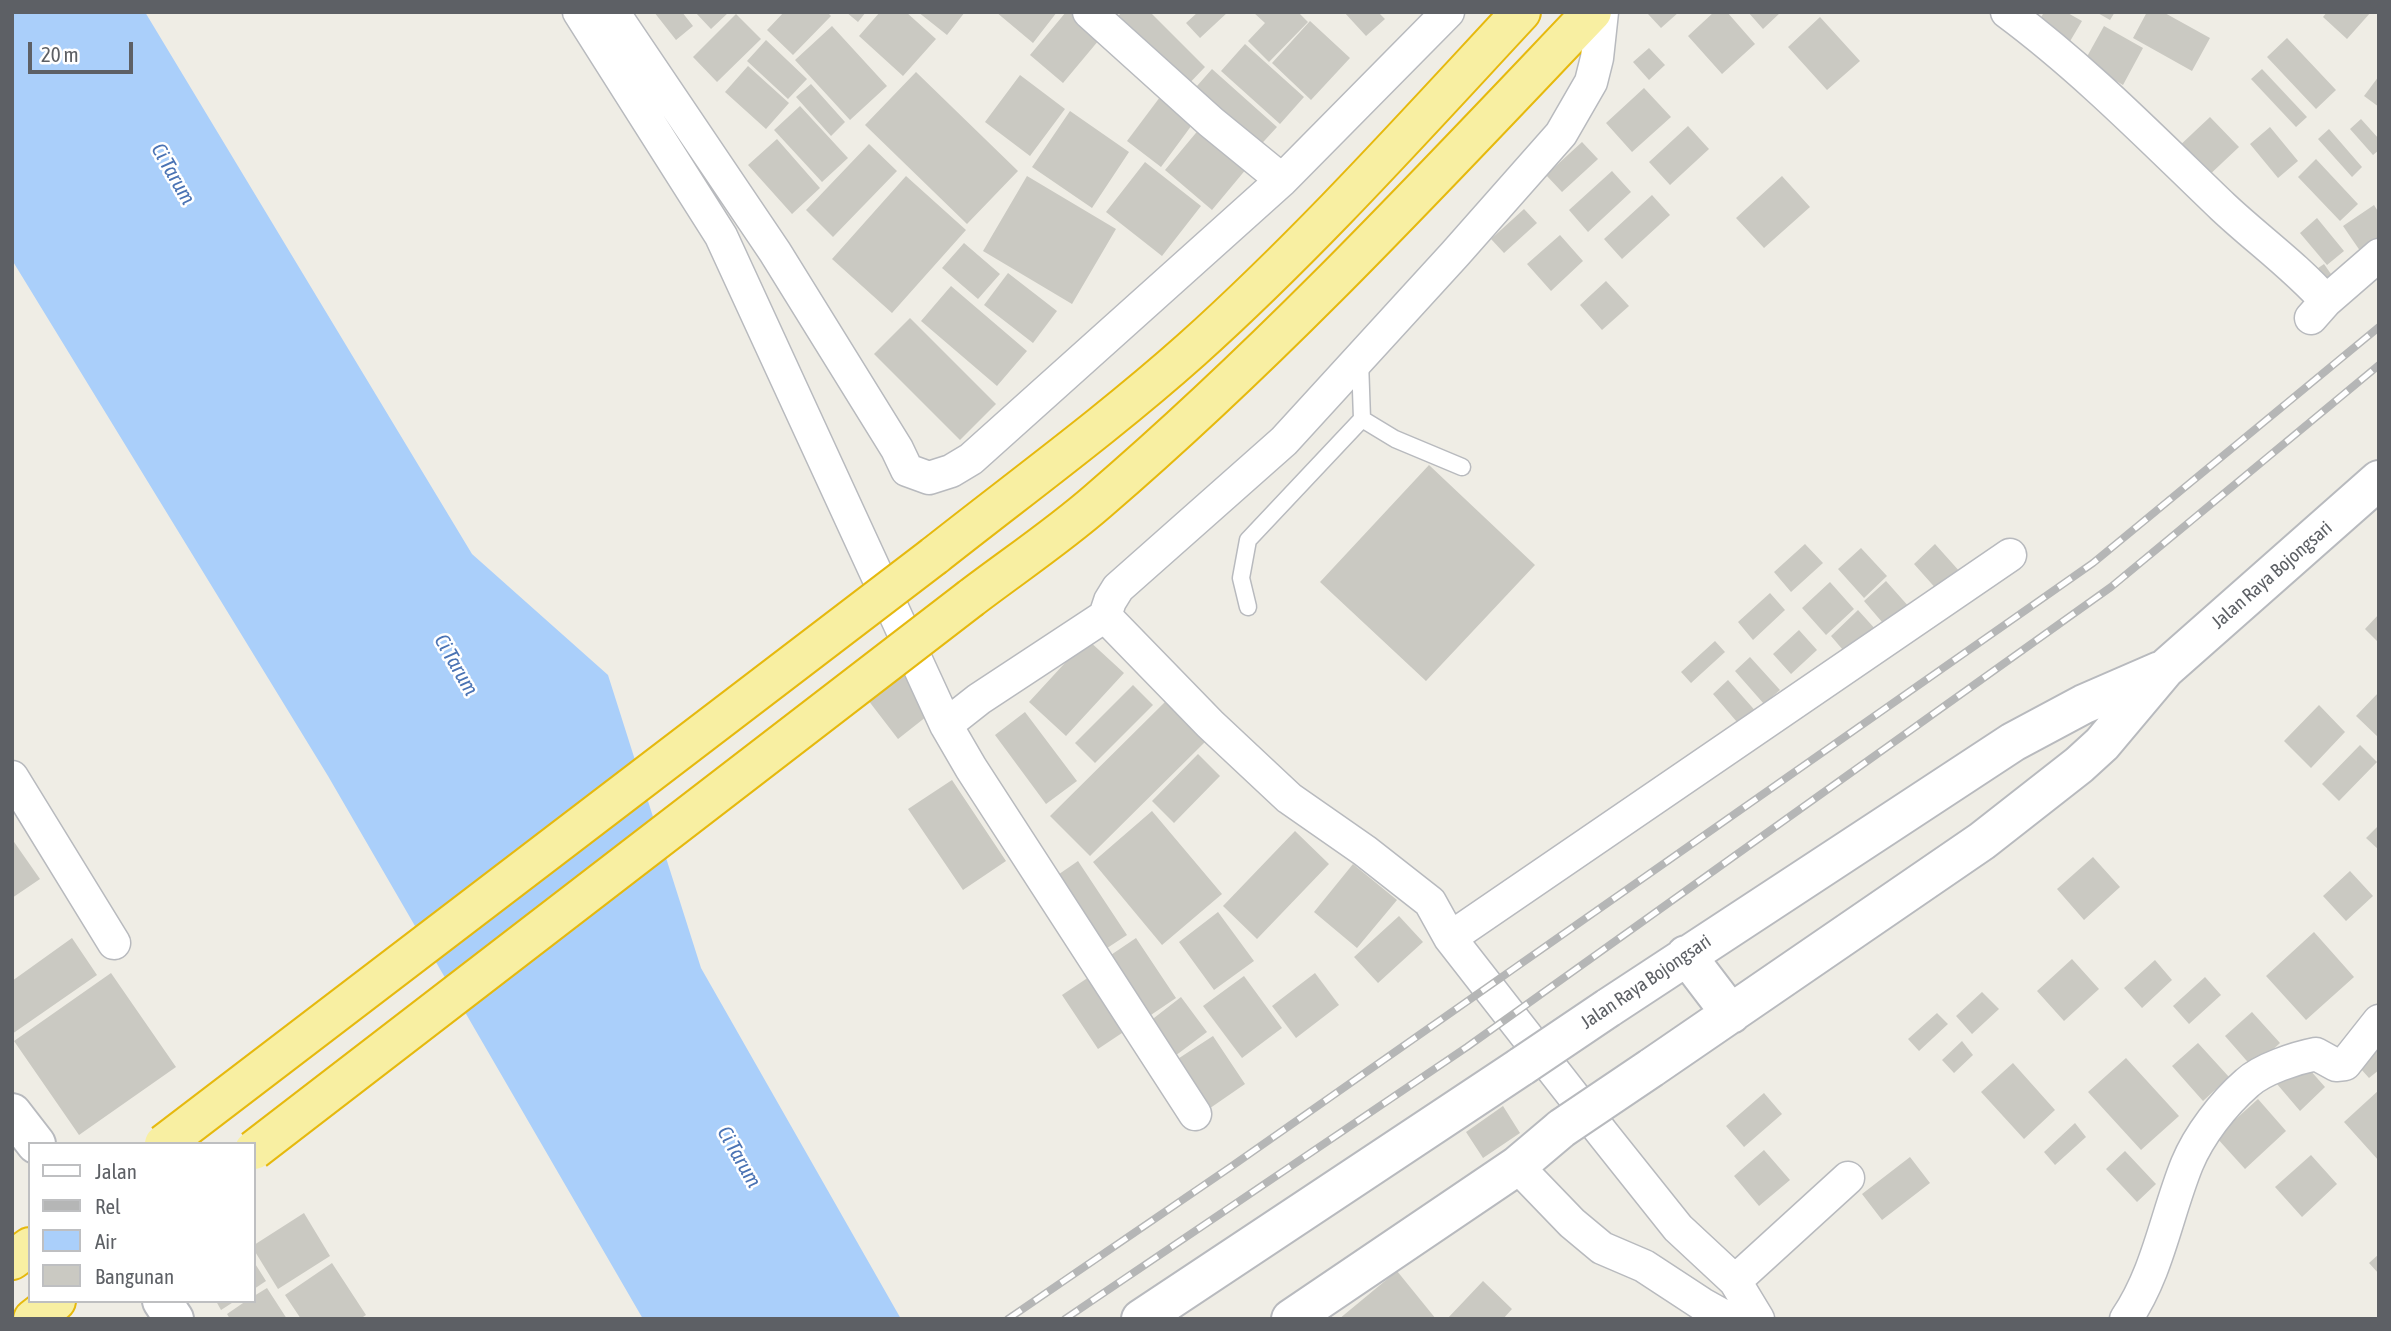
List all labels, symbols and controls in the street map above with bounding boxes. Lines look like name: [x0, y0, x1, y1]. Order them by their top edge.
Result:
scale bar: [32, 28, 136, 72]
text: 20 m: [41, 42, 79, 66]
water label: Ci Tarum: [146, 139, 200, 209]
street label: Jalan Raya Bojongsari: [2207, 516, 2337, 634]
water label: Ci Tarum: [429, 630, 483, 700]
street label: Jalan Raya Bojongsari: [1577, 930, 1715, 1034]
water label: Ci Tarum: [712, 1122, 766, 1192]
legend: [28, 1142, 256, 1303]
text: Jalan: [95, 1159, 137, 1183]
text: Rel: [95, 1194, 121, 1218]
text: Air: [95, 1229, 116, 1253]
text: Bangunan: [95, 1264, 174, 1288]

